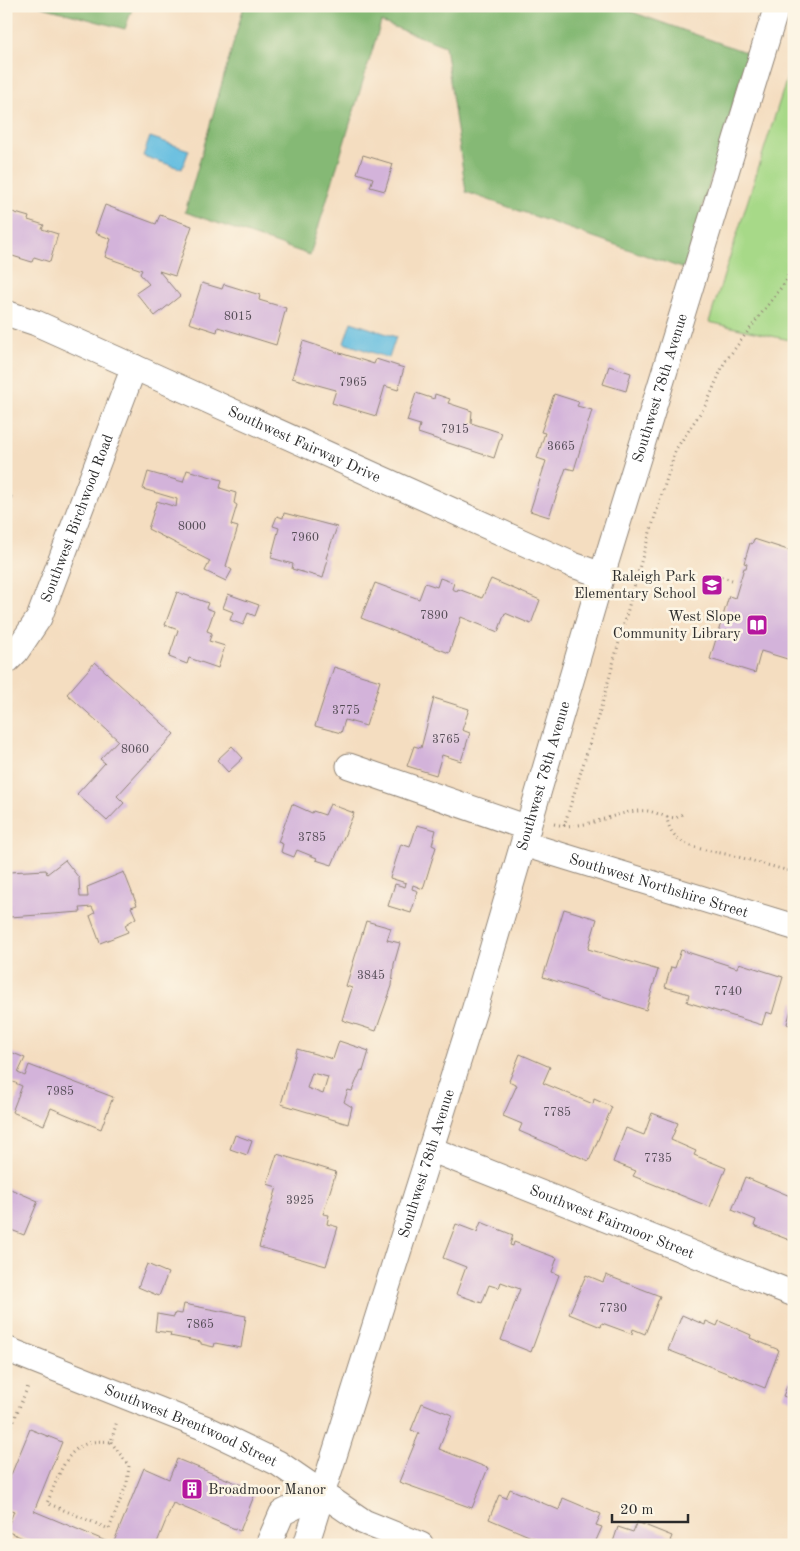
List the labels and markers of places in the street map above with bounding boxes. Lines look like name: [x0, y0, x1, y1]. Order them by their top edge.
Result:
place label: Raleigh Park Elementary School: [574, 570, 696, 602]
school or university icon: Raleigh Park Elementary School: [700, 573, 724, 597]
place label: West Slope Community Library: [613, 610, 741, 642]
library icon: West Slope Community Library: [745, 613, 769, 637]
building icon: Broadmoor Manor: [180, 1477, 204, 1501]
place label: Broadmoor Manor: [208, 1483, 326, 1498]

